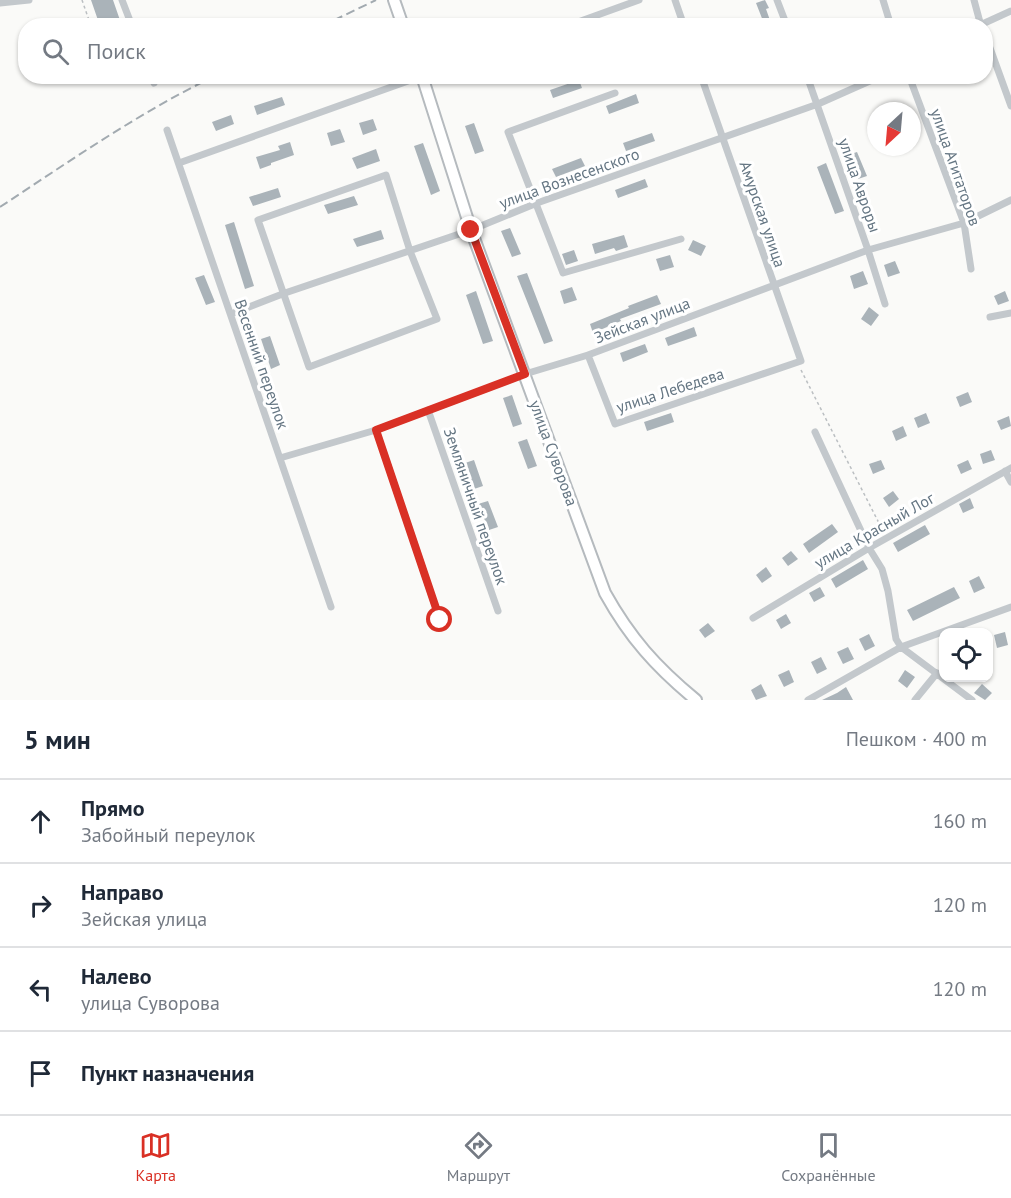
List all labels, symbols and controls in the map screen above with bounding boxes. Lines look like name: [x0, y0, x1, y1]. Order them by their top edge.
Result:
search box: [18, 18, 993, 84]
icon: search: [39, 35, 72, 68]
text: Поиск: [87, 37, 146, 65]
north arrow: [867, 102, 921, 156]
street label: улица Агитаторов: [927, 106, 985, 228]
street label: улица Авроры: [835, 135, 885, 235]
street label: улица Вознесенского: [496, 143, 642, 213]
street label: Амурская улица: [735, 158, 791, 270]
route end: [457, 216, 483, 242]
street label: Зейская улица: [591, 293, 693, 347]
street label: Весенний переулок: [230, 296, 294, 432]
street label: улица Лебедева: [614, 363, 726, 417]
street label: улица Суворова: [526, 397, 582, 509]
street label: Земляничный переулок: [440, 425, 512, 588]
street label: улица Красный Лог: [811, 488, 938, 572]
route start: [426, 606, 452, 632]
map controls: [939, 628, 993, 682]
button: locate: [939, 628, 993, 682]
text: 5 мин: [24, 723, 91, 756]
text: Пешком · 400 m: [846, 726, 987, 752]
text: Прямо: [81, 794, 144, 822]
icon: ahead: [24, 805, 57, 838]
text: 160 m: [933, 808, 987, 834]
text: Забойный переулок: [81, 822, 255, 848]
text: Направо: [81, 878, 164, 906]
icon: right: [24, 889, 57, 922]
text: 120 m: [933, 892, 987, 918]
text: Зейская улица: [81, 906, 207, 932]
text: Налево: [81, 962, 152, 990]
icon: left: [24, 973, 57, 1006]
text: 120 m: [933, 976, 987, 1002]
text: улица Суворова: [81, 990, 220, 1016]
icon: arrive: [24, 1057, 57, 1090]
text: Пункт назначения: [81, 1059, 254, 1087]
tab: Карта: [135, 1129, 176, 1185]
tab: Маршрут: [447, 1129, 510, 1185]
tab: Сохранённые: [781, 1129, 876, 1185]

